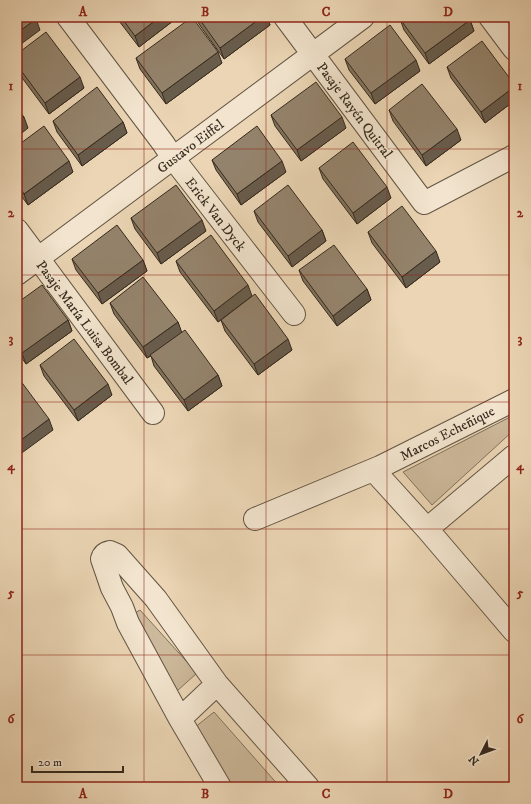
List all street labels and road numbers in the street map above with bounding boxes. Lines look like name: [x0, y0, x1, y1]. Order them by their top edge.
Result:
street label: Pasaje Rayén Quitral: [312, 59, 397, 163]
street label: Gustavo Eiffel: [154, 115, 228, 178]
street label: Erick Van Dyck: [181, 174, 250, 255]
street label: Pasaje María Luisa Bombal: [32, 257, 137, 389]
street label: Marcos Echeñique: [397, 402, 498, 465]

